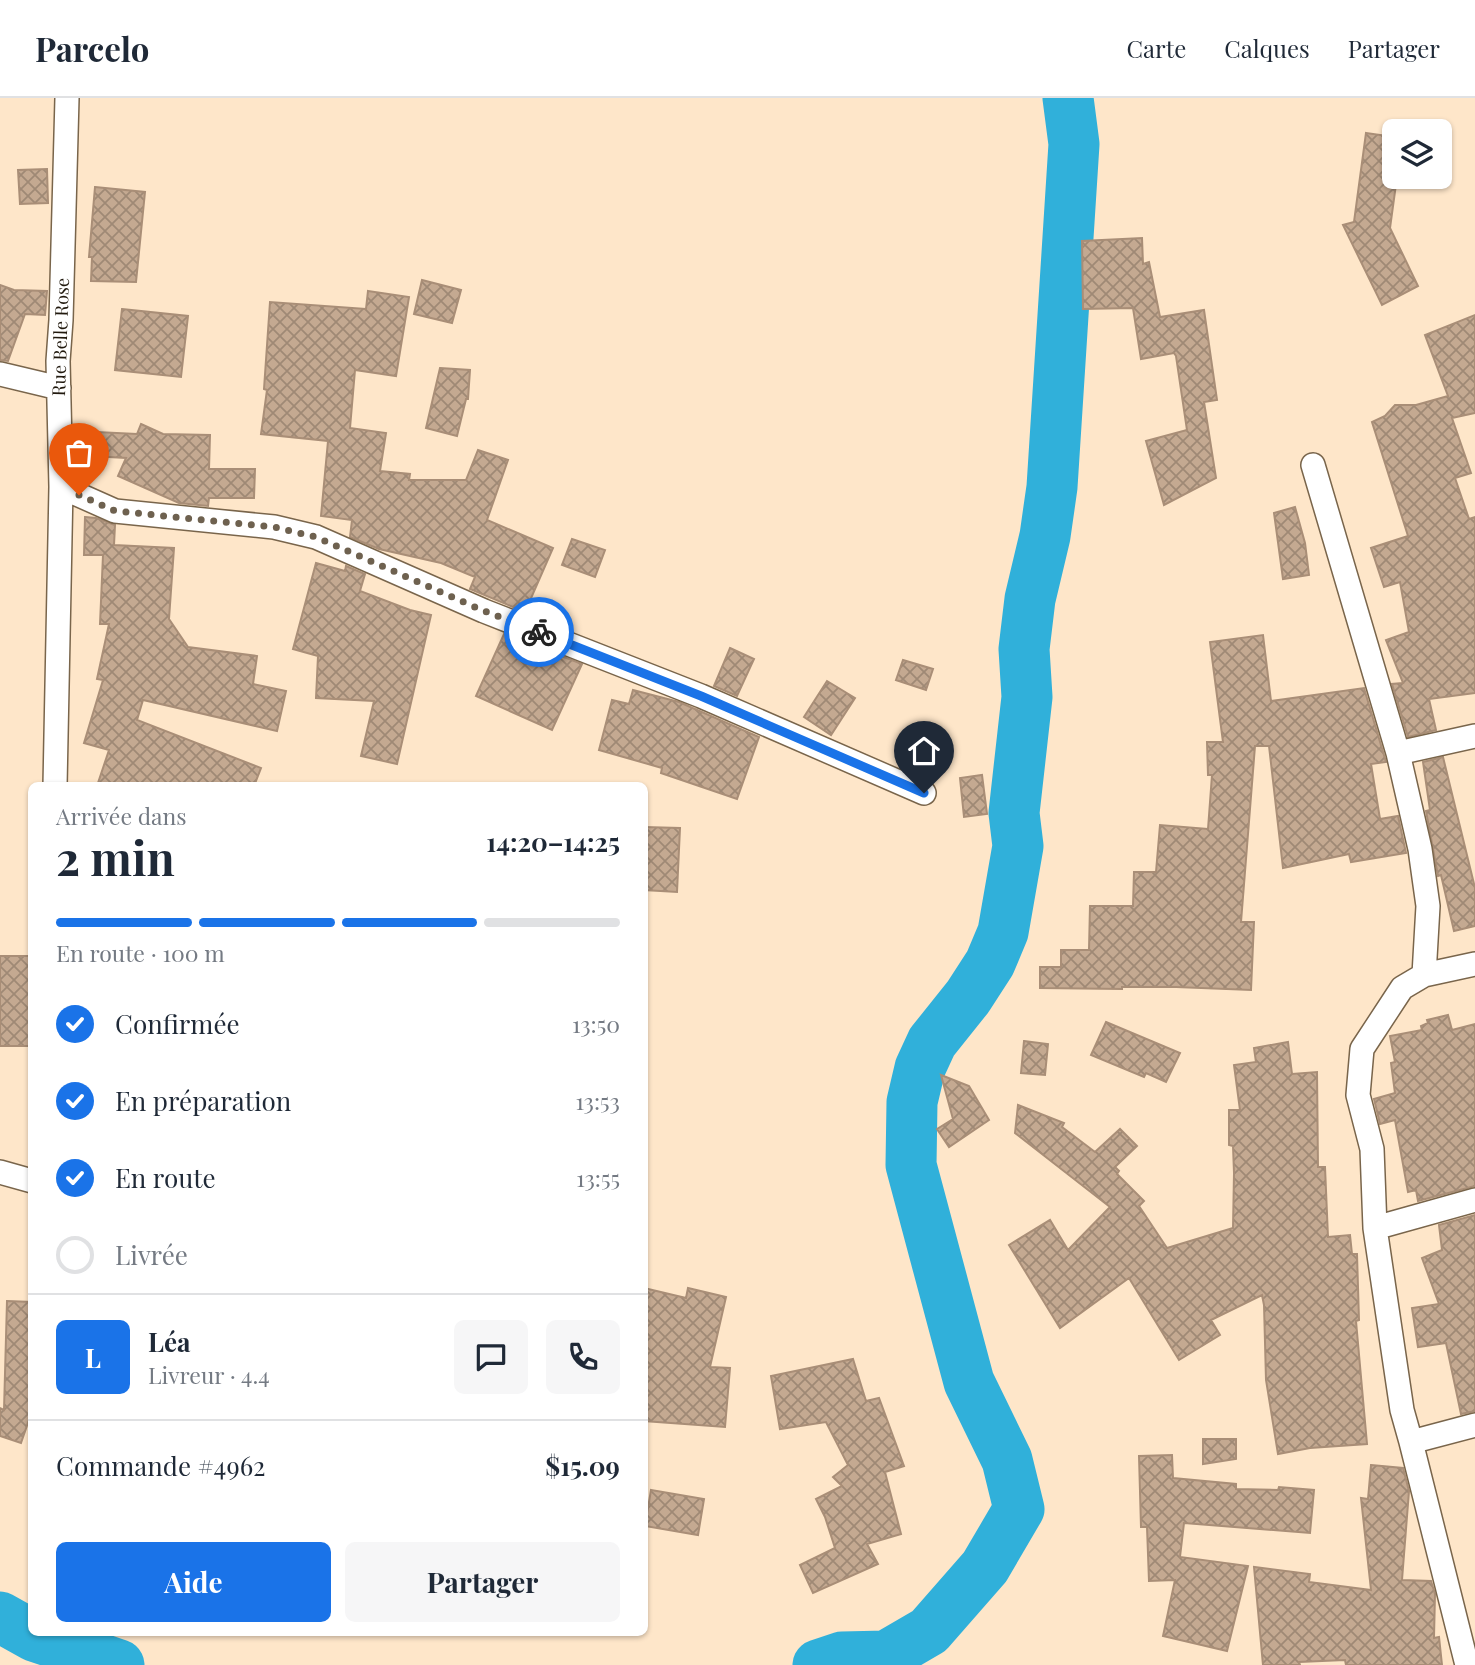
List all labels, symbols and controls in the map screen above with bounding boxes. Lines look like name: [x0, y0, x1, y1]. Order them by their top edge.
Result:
text: Parcelo: [35, 26, 149, 70]
text: Carte: [1127, 32, 1186, 64]
text: Calques: [1224, 32, 1310, 64]
text: Partager: [1348, 32, 1440, 64]
map controls: [1382, 119, 1452, 189]
button: layers: [1382, 119, 1452, 189]
street label: Rue Belle Rose: [46, 277, 74, 397]
pin: [49, 423, 109, 495]
icon: bag: [60, 434, 98, 472]
courier: [504, 597, 574, 667]
icon: bike: [520, 613, 558, 651]
pin: [894, 721, 954, 793]
icon: home: [905, 732, 943, 770]
text: Arrivée dans: [56, 800, 187, 831]
text: 14:20–14:25: [486, 824, 620, 859]
text: 2 min: [56, 826, 175, 888]
text: En route · 100 m: [56, 937, 225, 968]
icon: check: [56, 1005, 94, 1043]
text: Confirmée: [115, 1006, 240, 1041]
text: 13:50: [572, 1008, 620, 1039]
icon: check: [56, 1082, 94, 1120]
text: En préparation: [115, 1083, 291, 1118]
text: 13:53: [575, 1085, 620, 1116]
icon: check: [56, 1159, 94, 1197]
text: En route: [115, 1160, 216, 1195]
text: 13:55: [576, 1162, 620, 1193]
text: Livrée: [115, 1237, 188, 1272]
button: chat: [454, 1320, 528, 1394]
button: phone: [546, 1320, 620, 1394]
text: Léa: [148, 1324, 190, 1359]
text: L: [85, 1340, 101, 1375]
text: Livreur · 4.4: [148, 1359, 270, 1390]
text: Commande #4962: [56, 1448, 266, 1483]
text: $15.09: [545, 1448, 620, 1483]
button: Aide: [56, 1542, 331, 1622]
button: Partager: [345, 1542, 620, 1622]

